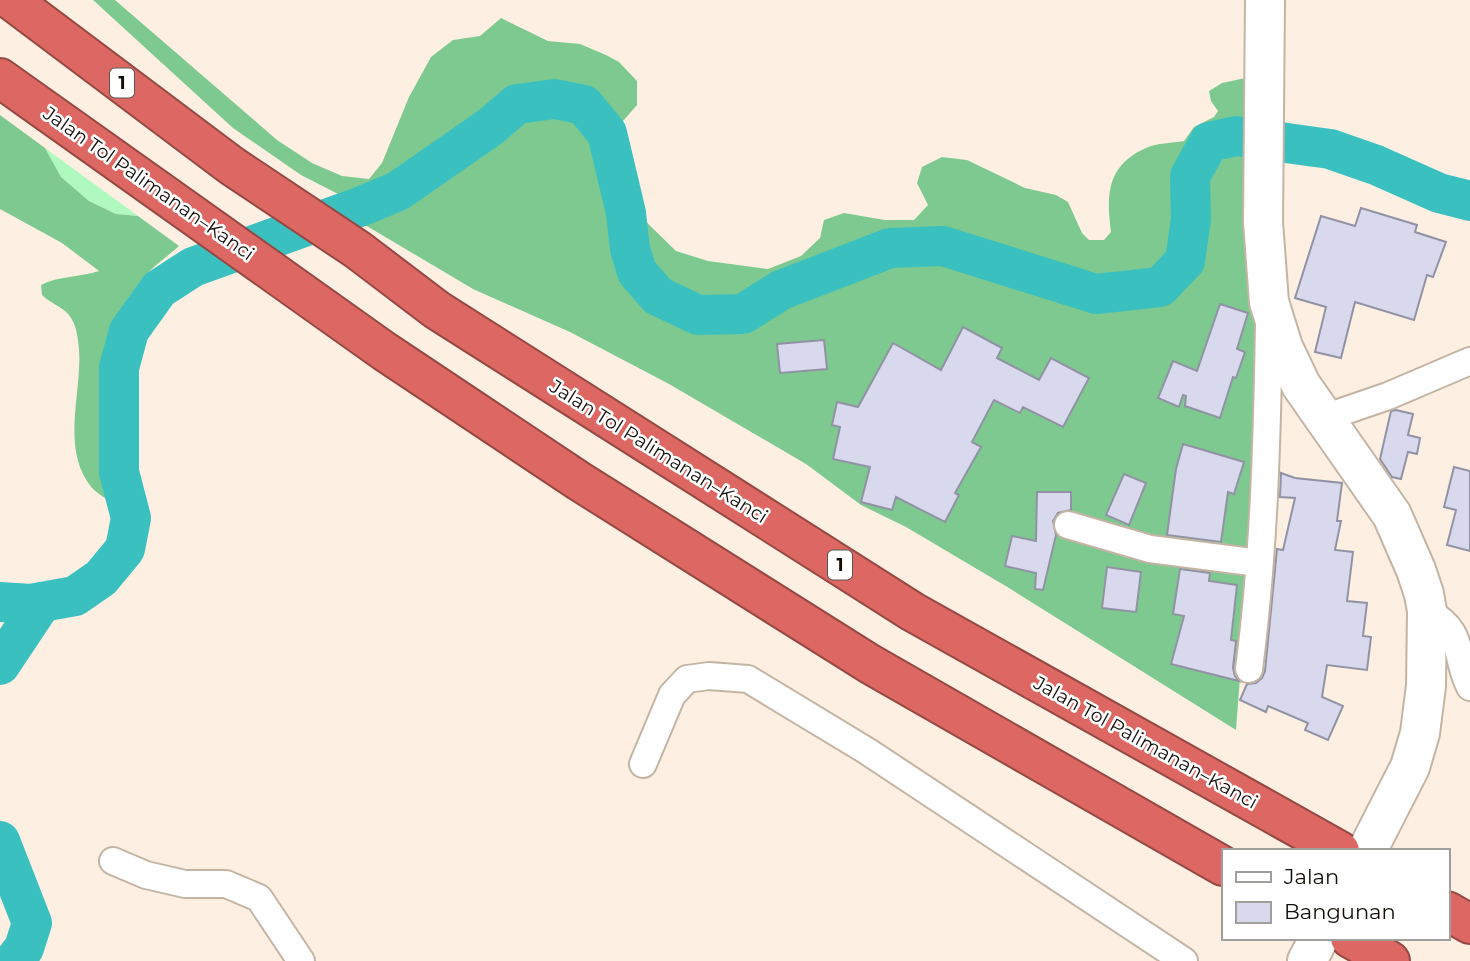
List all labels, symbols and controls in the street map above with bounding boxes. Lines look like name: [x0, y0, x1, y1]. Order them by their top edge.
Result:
road number: 1: [110, 68, 134, 98]
street label: Jalan Tol Palimanan–Kanci: [38, 101, 259, 265]
street label: Jalan Tol Palimanan–Kanci: [545, 374, 772, 528]
road number: 1: [828, 550, 852, 580]
street label: Jalan Tol Palimanan–Kanci: [1029, 671, 1262, 814]
legend: [1222, 849, 1449, 940]
text: Jalan: [1283, 864, 1339, 889]
text: Bangunan: [1284, 899, 1396, 924]

